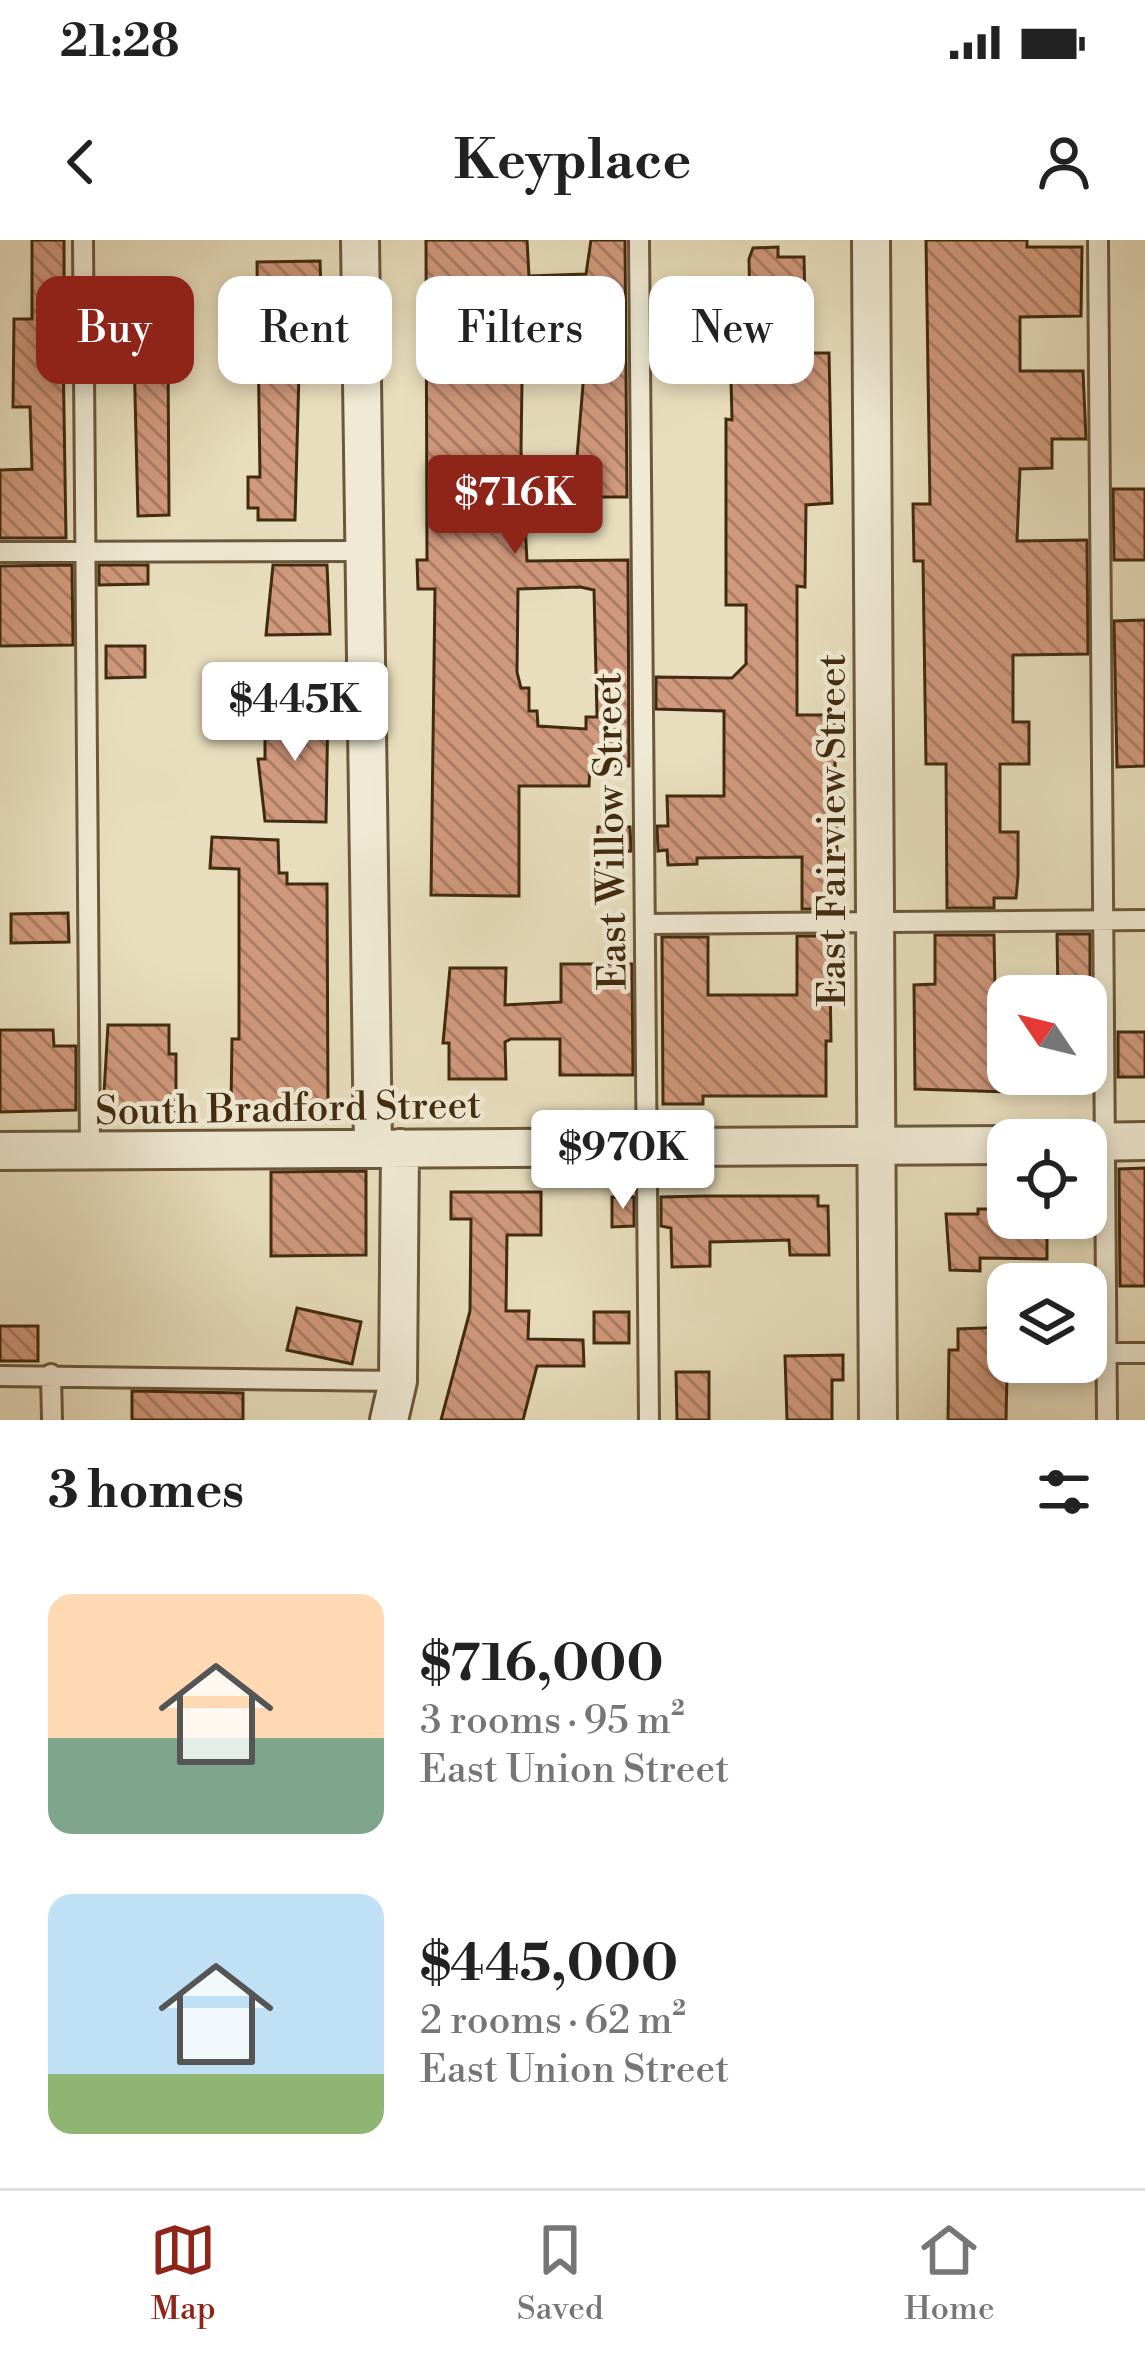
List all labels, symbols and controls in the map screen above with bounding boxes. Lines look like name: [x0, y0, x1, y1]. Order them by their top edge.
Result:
text: 21:28: [60, 14, 179, 71]
text: Keyplace: [454, 128, 691, 196]
icon: back: [48, 129, 114, 195]
icon: person: [1031, 129, 1097, 195]
chip: Buy: [36, 276, 194, 384]
chip: Rent: [218, 276, 392, 384]
chip: Filters: [416, 276, 625, 384]
chip: New: [649, 276, 814, 384]
pin: $716K: [431, 455, 599, 557]
text: $716K: [455, 469, 575, 518]
street label: East Fairview Street: [809, 653, 858, 1006]
pin: $445K: [211, 662, 379, 764]
street label: East Willow Street: [584, 671, 639, 990]
text: $445K: [229, 676, 361, 725]
north arrow: [987, 975, 1107, 1095]
map controls: [987, 975, 1107, 1383]
street label: South Bradford Street: [95, 1082, 482, 1137]
pin: $970K: [539, 1110, 707, 1212]
button: locate: [987, 1119, 1107, 1239]
text: $970K: [558, 1124, 688, 1173]
button: layers: [987, 1263, 1107, 1383]
icon: filters: [1031, 1459, 1097, 1525]
text: 3 homes: [48, 1460, 244, 1524]
text: $716,000: [420, 1633, 664, 1697]
icon: home: [144, 1642, 288, 1786]
text: 3 rooms · 95 m²: [420, 1697, 685, 1746]
text: East Union Street: [420, 1746, 729, 1795]
text: $445,000: [420, 1933, 678, 1997]
icon: home: [144, 1942, 288, 2086]
text: 2 rooms · 62 m²: [420, 1997, 686, 2046]
text: East Union Street: [420, 2046, 729, 2095]
tab: Map: [150, 2217, 216, 2330]
tab: Saved: [517, 2217, 604, 2330]
tab: Home: [904, 2217, 995, 2330]

